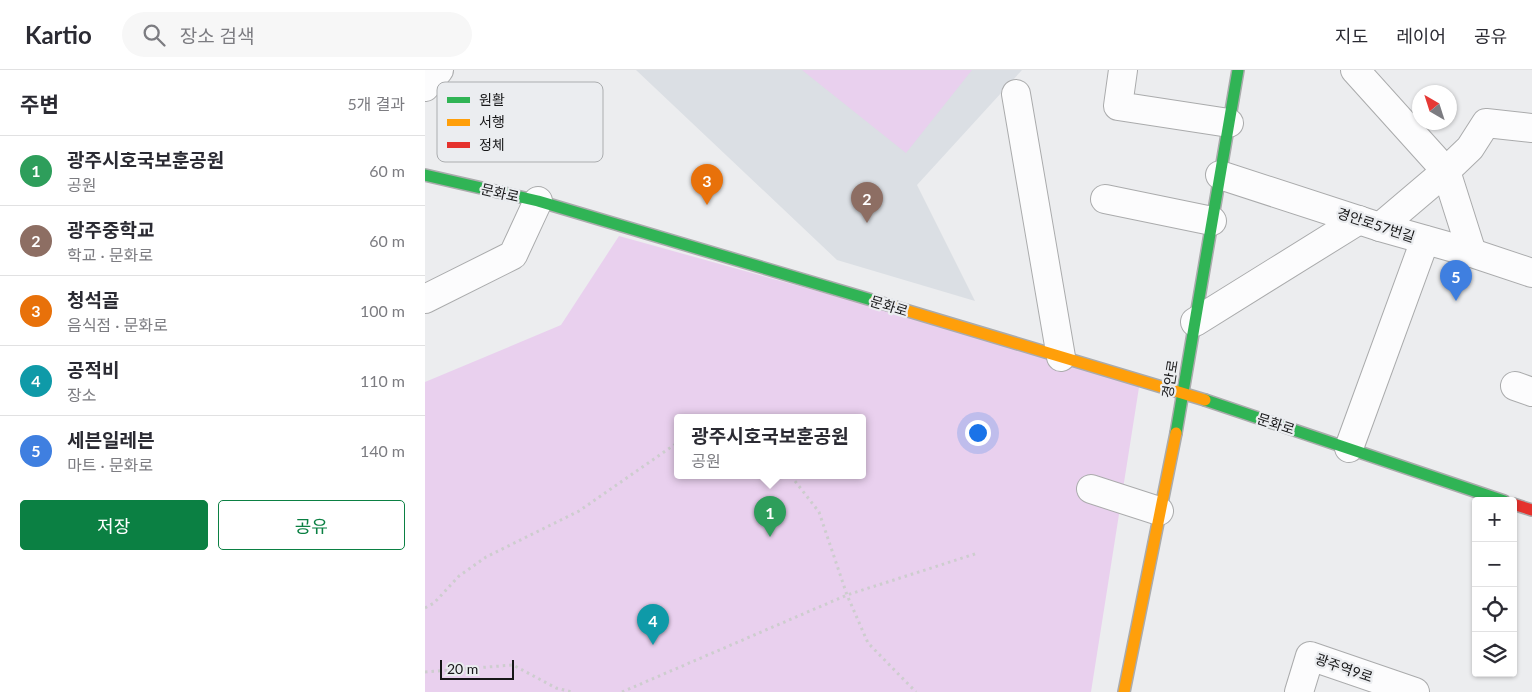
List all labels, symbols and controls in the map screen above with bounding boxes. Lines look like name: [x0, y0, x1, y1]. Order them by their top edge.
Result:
search box: [122, 12, 472, 57]
text: Kartio: [25, 20, 92, 49]
icon: search: [140, 21, 168, 49]
text: 장소 검색: [180, 24, 255, 47]
text: 지도: [1335, 25, 1368, 47]
text: 레이어: [1396, 25, 1446, 47]
text: 공유: [1474, 25, 1507, 47]
legend: [437, 82, 603, 162]
north arrow: [1412, 85, 1457, 130]
text: 주변: [20, 91, 59, 116]
text: 원활: [479, 91, 505, 108]
text: 5개 결과: [347, 94, 405, 113]
text: 서행: [479, 113, 505, 130]
text: 정체: [479, 136, 505, 153]
text: 광주시호국보훈공원: [67, 148, 224, 171]
text: 1: [31, 161, 41, 180]
text: 60 m: [369, 161, 405, 180]
pin: 3: [691, 164, 723, 205]
text: 공원: [67, 175, 96, 194]
street label: 문화로: [479, 180, 521, 205]
pin: 2: [851, 182, 883, 223]
street label: 경안로57번길: [1335, 204, 1417, 245]
text: 광주중학교: [67, 218, 154, 241]
text: 2: [31, 231, 41, 250]
text: 60 m: [369, 231, 405, 250]
text: 학교 · 문화로: [67, 245, 153, 264]
pin: 5: [1440, 260, 1472, 301]
text: 청석골: [67, 288, 119, 311]
street label: 문화로: [868, 292, 910, 319]
text: 3: [31, 301, 41, 320]
text: 100 m: [360, 301, 405, 320]
text: 음식점 · 문화로: [67, 315, 168, 334]
text: 공적비: [67, 358, 119, 381]
street label: 경안로: [1158, 358, 1181, 399]
text: 4: [31, 371, 41, 390]
text: 110 m: [360, 371, 405, 390]
text: 장소: [67, 385, 96, 404]
street label: 문화로: [1255, 409, 1297, 438]
popup: [674, 414, 866, 479]
your location: [965, 420, 991, 446]
text: 광주시호국보훈공원: [691, 424, 849, 447]
text: 세븐일레븐: [67, 428, 154, 451]
text: 5: [31, 441, 41, 460]
text: 140 m: [360, 441, 405, 460]
text: 공원: [691, 451, 721, 470]
text: 마트 · 문화로: [67, 455, 153, 474]
pin: 1: [754, 496, 786, 537]
map controls: [1472, 497, 1517, 677]
button: +: [1472, 497, 1517, 542]
button: 저장: [20, 500, 208, 550]
button: 공유: [218, 500, 405, 550]
button: −: [1472, 542, 1517, 587]
button: locate: [1472, 587, 1517, 632]
pin: 4: [637, 604, 669, 645]
button: layers: [1472, 632, 1517, 677]
street label: 광주역9로: [1313, 650, 1375, 685]
scale bar: [440, 657, 514, 680]
text: 20 m: [447, 660, 478, 677]

